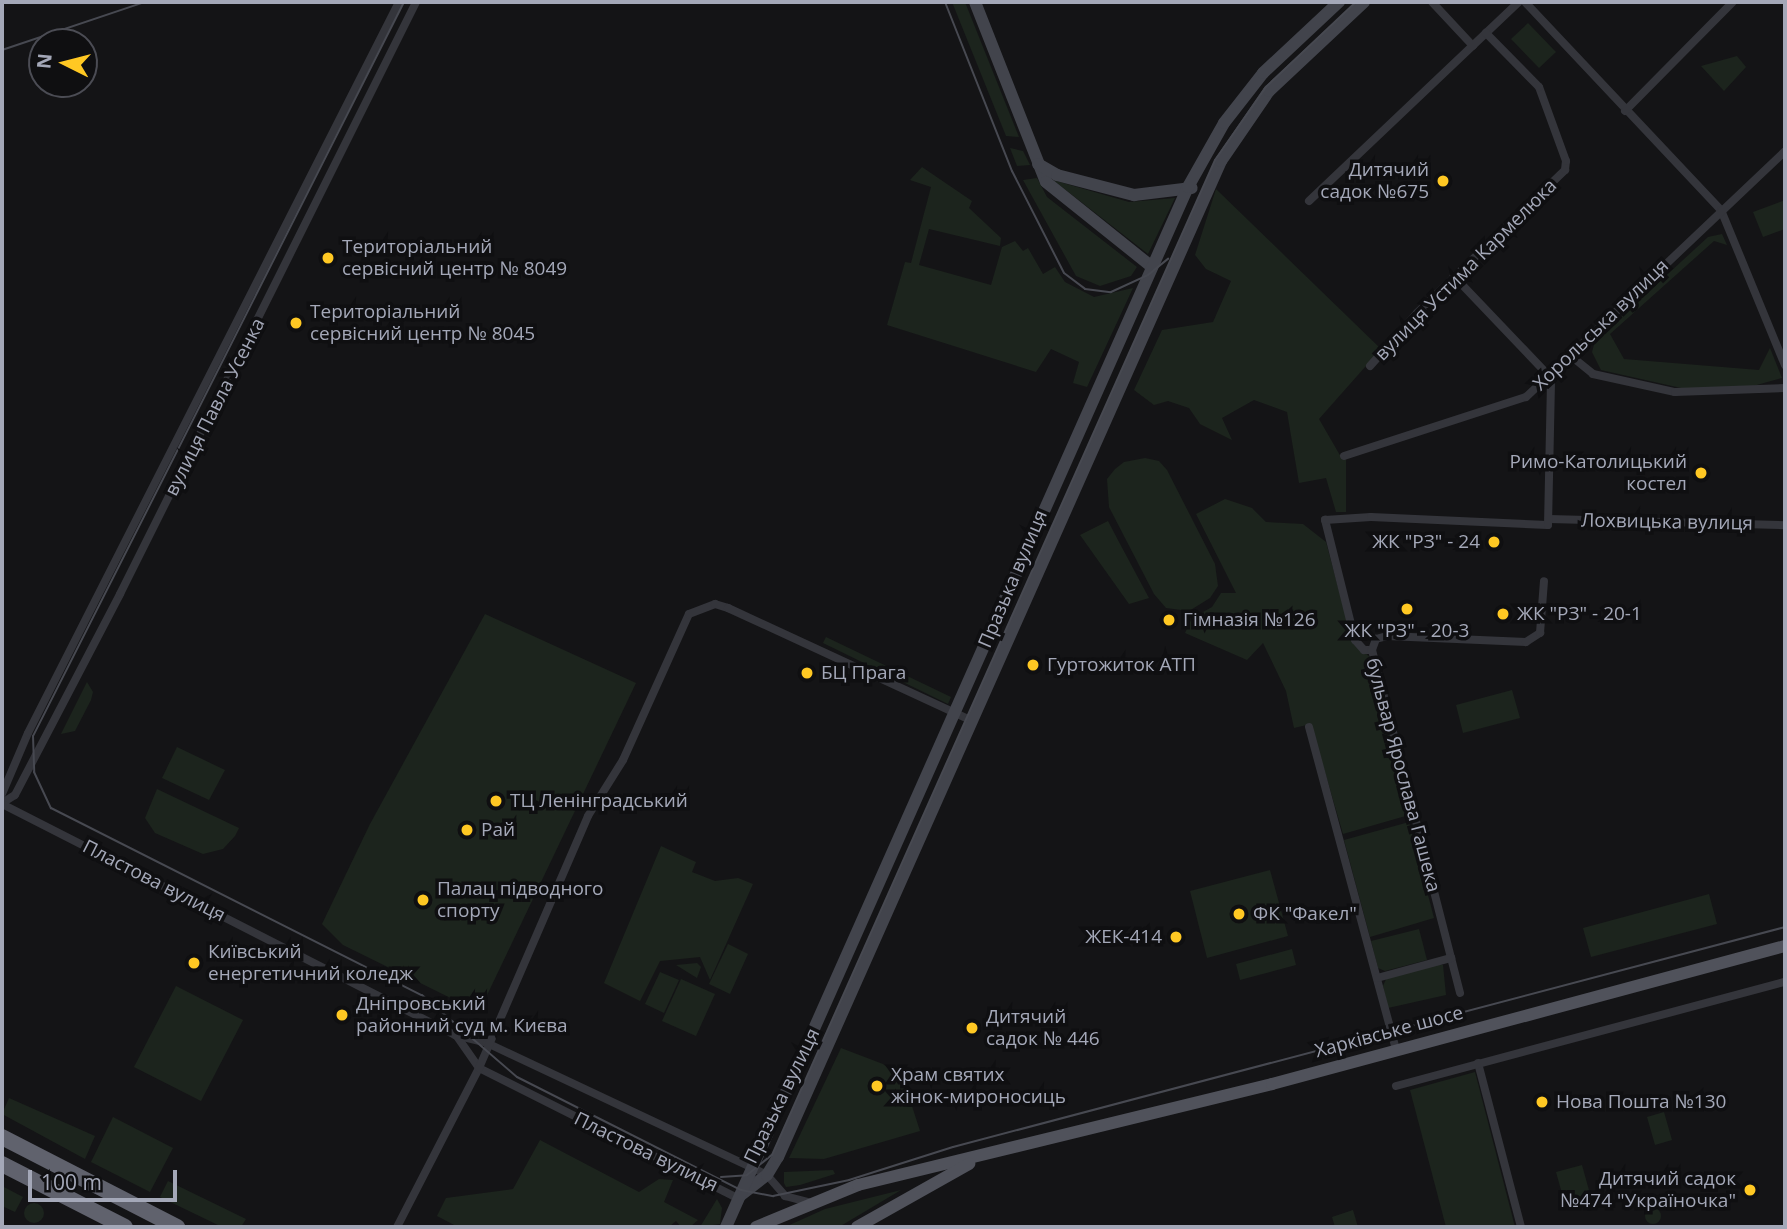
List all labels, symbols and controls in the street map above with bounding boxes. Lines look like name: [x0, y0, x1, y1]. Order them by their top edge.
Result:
north arrow: [28, 28, 98, 98]
text: N: [30, 52, 58, 70]
place label: Дитячий садок №675: [1320, 159, 1429, 203]
marker: Дитячий садок №675: [1435, 173, 1451, 189]
street label: вулиця Устима Кармелюка: [1370, 174, 1562, 366]
place label: Територіальний сервісний центр № 8049: [342, 236, 567, 280]
marker: Територіальний сервісний центр № 8049: [320, 250, 336, 266]
street label: Хорольська вулиця: [1529, 255, 1673, 395]
place label: Територіальний сервісний центр № 8045: [310, 301, 535, 345]
street label: вулиця Павла Усенка: [160, 314, 270, 500]
marker: Територіальний сервісний центр № 8045: [288, 315, 304, 331]
place label: Римо-Католицький костел: [1509, 451, 1687, 495]
marker: Римо-Католицький костел: [1693, 465, 1709, 481]
street label: Празька вулиця: [974, 507, 1052, 651]
street label: Лохвицька вулиця: [1581, 509, 1753, 535]
place label: ЖК "РЗ" - 24: [1372, 531, 1480, 553]
marker: ЖК "РЗ" - 24: [1486, 534, 1502, 550]
marker: ЖК "РЗ" - 20-3: [1399, 601, 1415, 617]
place label: ЖК "РЗ" - 20-1: [1517, 603, 1642, 625]
marker: ЖК "РЗ" - 20-1: [1495, 606, 1511, 622]
place label: Гімназія №126: [1183, 609, 1316, 631]
marker: Гімназія №126: [1161, 612, 1177, 628]
place label: ЖК "РЗ" - 20-3: [1345, 620, 1469, 642]
place label: Гуртожиток АТП: [1047, 654, 1196, 676]
street label: бульвар Ярослава Гашека: [1361, 656, 1445, 894]
marker: Гуртожиток АТП: [1025, 657, 1041, 673]
place label: БЦ Прага: [821, 662, 906, 684]
marker: БЦ Прага: [799, 665, 815, 681]
place label: ТЦ Ленінградський: [510, 790, 688, 812]
marker: ТЦ Ленінградський: [488, 793, 504, 809]
place label: Рай: [481, 819, 515, 841]
marker: Рай: [459, 822, 475, 838]
street label: Пластова вулиця: [79, 835, 229, 927]
place label: Палац підводного спорту: [437, 878, 603, 922]
marker: Палац підводного спорту: [415, 892, 431, 908]
place label: ФК "Факел": [1253, 903, 1357, 925]
marker: ФК "Факел": [1231, 906, 1247, 922]
place label: ЖЕК-414: [1085, 926, 1162, 948]
marker: ЖЕК-414: [1168, 929, 1184, 945]
place label: Київський енергетичний коледж: [208, 941, 413, 985]
marker: Київський енергетичний коледж: [186, 955, 202, 971]
place label: Дніпровський районний суд м. Києва: [356, 993, 568, 1037]
street label: Харківське шосе: [1312, 1001, 1466, 1063]
place label: Дитячий садок № 446: [986, 1006, 1100, 1050]
marker: Дніпровський районний суд м. Києва: [334, 1007, 350, 1023]
marker: Дитячий садок № 446: [964, 1020, 980, 1036]
street label: Празька вулиця: [739, 1025, 825, 1167]
place label: Храм святих жінок-мироносиць: [891, 1064, 1066, 1108]
marker: Храм святих жінок-мироносиць: [869, 1078, 885, 1094]
place label: Нова Пошта №130: [1556, 1091, 1726, 1113]
marker: Нова Пошта №130: [1534, 1094, 1550, 1110]
street label: Пластова вулиця: [570, 1107, 722, 1197]
scale bar: [32, 1156, 180, 1200]
text: 100 m: [41, 1168, 102, 1196]
place label: Дитячий садок №474 "Україночка": [1560, 1168, 1736, 1212]
marker: Дитячий садок №474 "Україночка": [1742, 1182, 1758, 1198]

